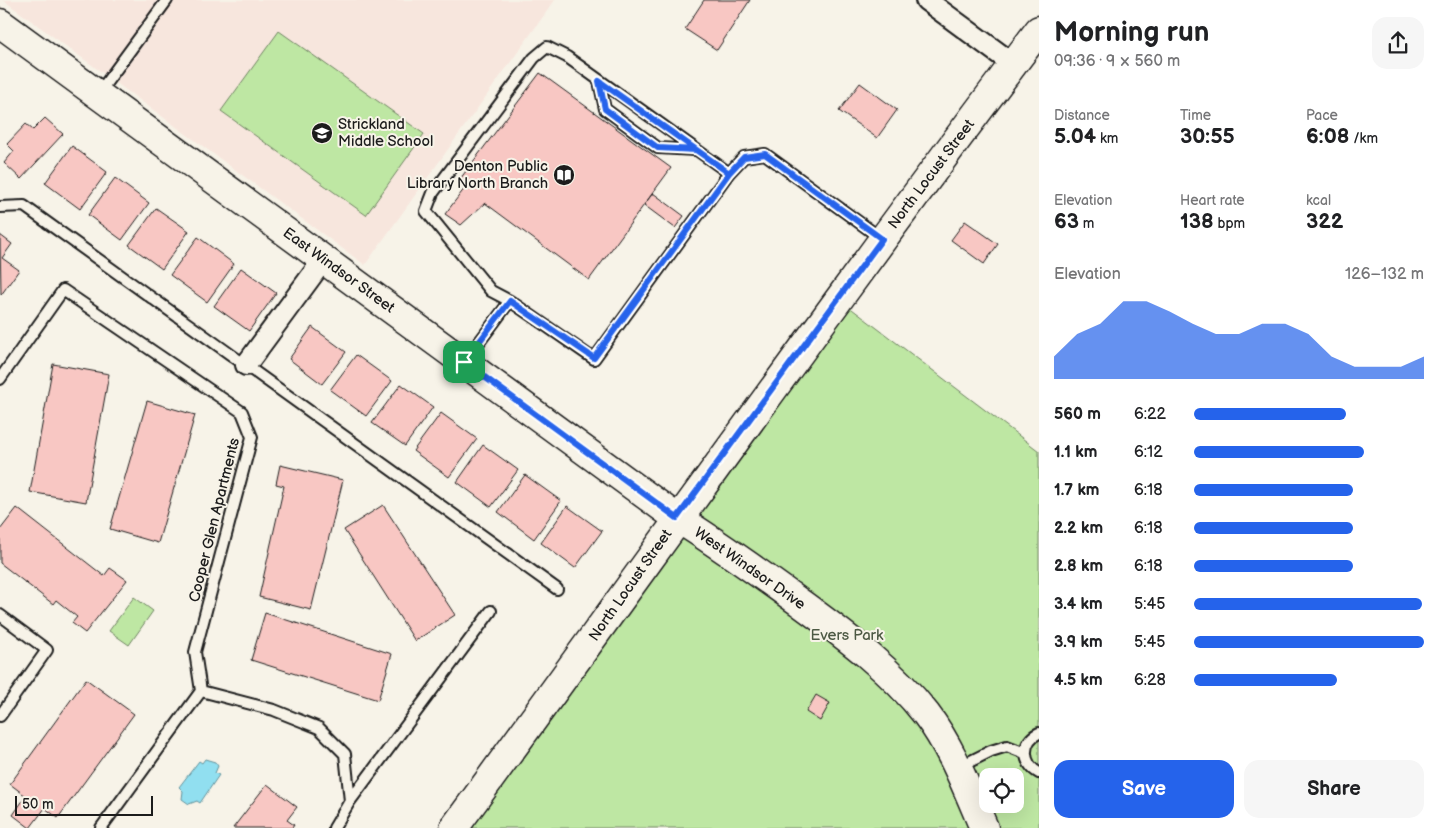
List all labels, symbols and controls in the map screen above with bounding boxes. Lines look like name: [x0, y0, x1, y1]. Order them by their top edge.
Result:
text: Morning run: [1054, 16, 1209, 49]
button: share: [1372, 17, 1424, 69]
text: 09:36 · 9 × 560 m: [1054, 52, 1180, 71]
text: Distance: [1054, 107, 1110, 124]
text: Time: [1180, 107, 1211, 124]
text: Pace: [1306, 107, 1338, 124]
place label: Strickland Middle School: [338, 115, 433, 151]
street label: North Locust Street: [884, 115, 979, 233]
school or university icon: Strickland Middle School: [310, 121, 334, 145]
text: 5.04: [1054, 124, 1096, 149]
text: 30:55: [1180, 124, 1235, 149]
text: 6:08: [1306, 124, 1349, 149]
text: km: [1096, 130, 1118, 147]
text: /km: [1349, 130, 1378, 147]
place label: Denton Public Library North Branch: [407, 157, 548, 193]
library icon: Denton Public Library North Branch: [552, 163, 576, 187]
text: Elevation: [1054, 192, 1112, 209]
text: Heart rate: [1180, 192, 1245, 209]
text: kcal: [1306, 192, 1331, 209]
text: 63: [1054, 209, 1079, 234]
text: 138: [1180, 209, 1214, 234]
text: 322: [1306, 209, 1343, 234]
text: m: [1079, 215, 1094, 232]
text: bpm: [1214, 215, 1245, 232]
street label: East Windsor Street: [279, 223, 399, 318]
text: Elevation: [1054, 265, 1121, 284]
text: 126–132 m: [1345, 265, 1424, 284]
pin: [443, 341, 485, 383]
icon: arrive: [450, 348, 478, 376]
text: 560 m: [1054, 405, 1101, 424]
text: 6:22: [1134, 405, 1166, 424]
street label: Cooper Glen Apartments: [185, 435, 244, 604]
text: 1.1 km: [1054, 443, 1097, 462]
text: 6:12: [1134, 443, 1163, 462]
text: 1.7 km: [1054, 481, 1099, 500]
text: 6:18: [1134, 481, 1163, 500]
text: 2.2 km: [1054, 519, 1103, 538]
text: 6:18: [1134, 519, 1163, 538]
street label: West Windsor Drive: [690, 523, 809, 614]
street label: North Locust Street: [585, 525, 676, 645]
text: 2.8 km: [1054, 557, 1103, 576]
text: 6:18: [1134, 557, 1163, 576]
text: 3.4 km: [1054, 595, 1103, 614]
text: 5:45: [1134, 595, 1165, 614]
park label: Evers Park: [811, 626, 884, 645]
text: 3.9 km: [1054, 633, 1103, 652]
text: 5:45: [1134, 633, 1165, 652]
text: 4.5 km: [1054, 671, 1103, 690]
text: 6:28: [1134, 671, 1166, 690]
button: Save: [1054, 760, 1234, 818]
button: Share: [1244, 760, 1424, 818]
map controls: [979, 768, 1024, 813]
button: locate: [979, 768, 1024, 813]
scale bar: [15, 793, 152, 816]
text: 50 m: [22, 796, 54, 813]

